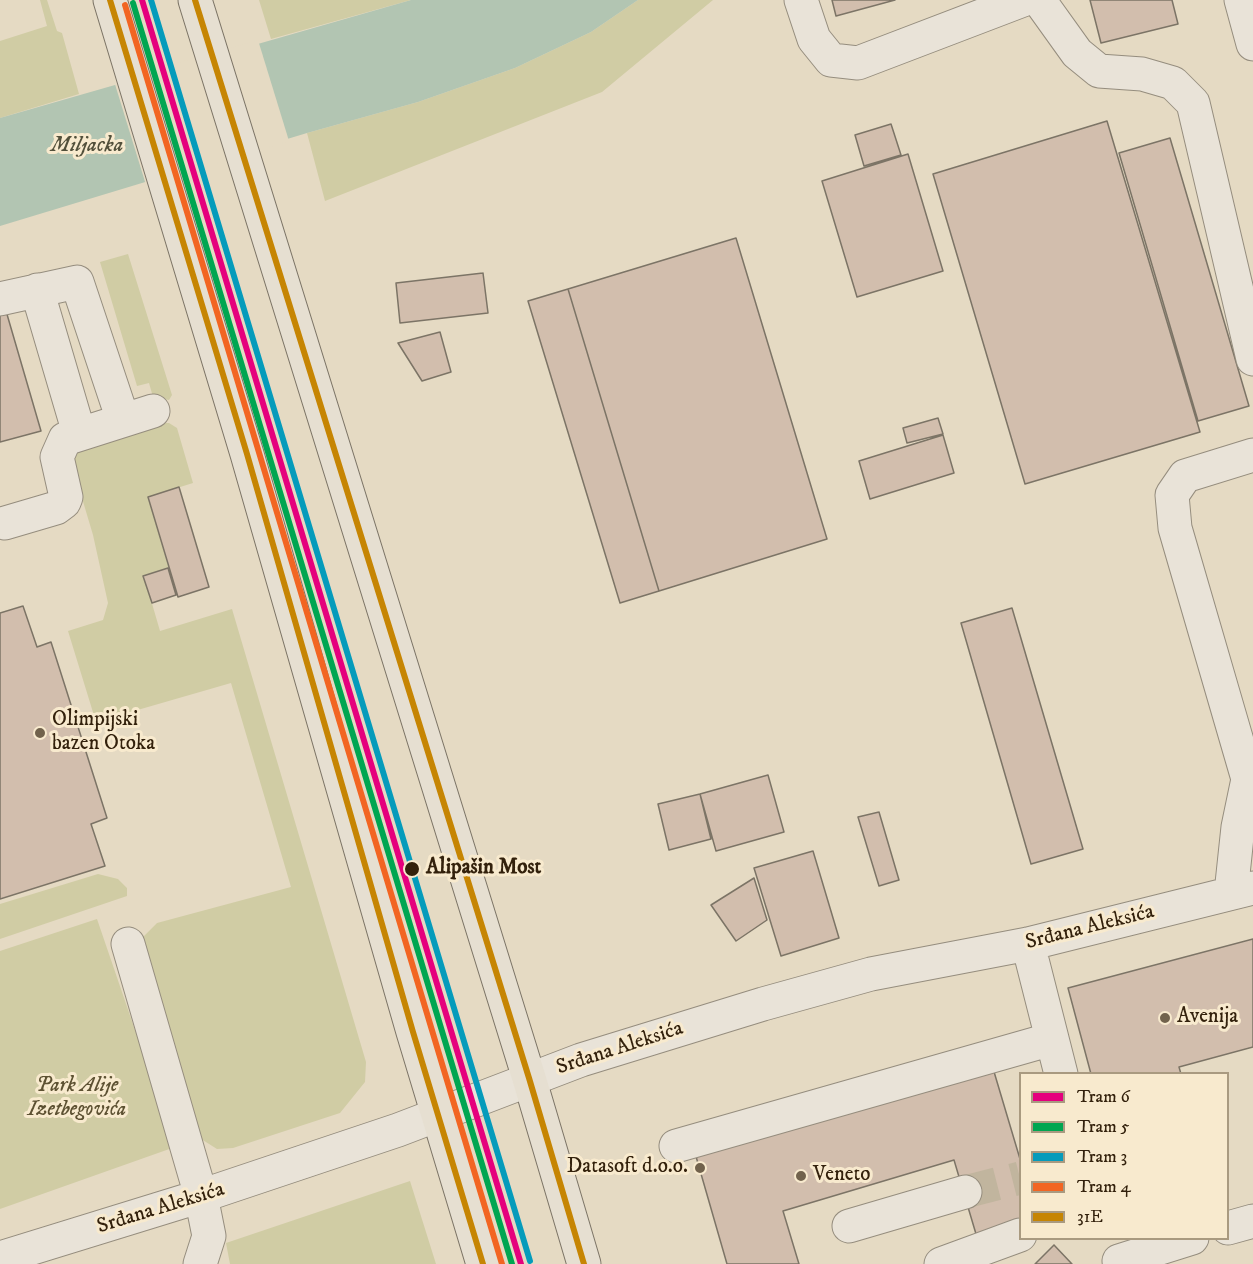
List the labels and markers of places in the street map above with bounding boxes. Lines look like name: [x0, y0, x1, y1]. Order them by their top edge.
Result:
place label: Olimpijski bazen Otoka: [52, 708, 155, 758]
marker: Olimpijski bazen Otoka: [33, 726, 47, 740]
place label: Alipašin Most: [426, 856, 541, 882]
marker: Alipašin Most: [403, 860, 421, 878]
place label: Avenija: [1177, 1005, 1238, 1031]
marker: Avenija: [1158, 1011, 1172, 1025]
place label: Datasoft d.o.o.: [567, 1155, 688, 1181]
marker: Datasoft d.o.o.: [693, 1161, 707, 1175]
place label: Veneto: [813, 1163, 870, 1189]
marker: Veneto: [794, 1169, 808, 1183]

